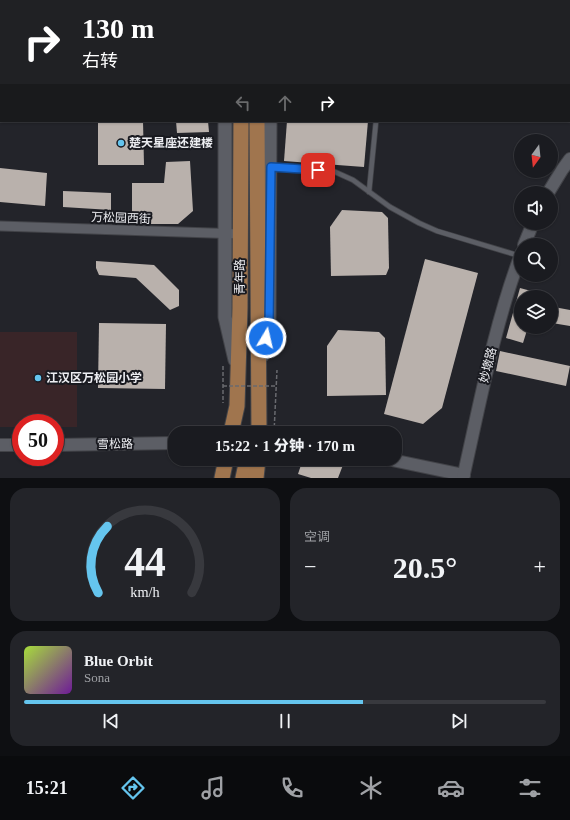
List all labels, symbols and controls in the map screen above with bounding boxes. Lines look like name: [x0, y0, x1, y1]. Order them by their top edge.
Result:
text: 130 m: [82, 13, 154, 44]
icon: right: [16, 16, 68, 68]
text: 右转: [82, 51, 118, 71]
icon: left: [232, 92, 254, 114]
icon: ahead: [274, 92, 296, 114]
icon: right: [316, 92, 338, 114]
north arrow: [514, 134, 558, 178]
map controls: [514, 134, 558, 334]
place label: 楚天星座还建楼: [129, 136, 213, 150]
marker: 楚天星座还建楼: [116, 138, 126, 148]
pin: [301, 153, 335, 187]
icon: arrive: [307, 159, 329, 181]
button: sound: [514, 186, 558, 230]
street label: 万松园西街: [91, 210, 151, 226]
button: search: [514, 238, 558, 282]
street label: 青年路: [233, 259, 247, 295]
button: layers: [514, 290, 558, 334]
position arrow: [245, 317, 287, 359]
street label: 妙墩路: [477, 346, 499, 384]
place label: 江汉区万松园小学: [46, 371, 142, 385]
marker: 江汉区万松园小学: [33, 373, 43, 383]
speed limit sign: 50: [12, 414, 64, 466]
street label: 雪松路: [97, 437, 133, 451]
text: 15:22 · 1 分钟 · 170 m: [215, 438, 355, 454]
text: 空调: [304, 529, 330, 544]
text: 44: [124, 538, 166, 584]
text: 20.5°: [393, 551, 457, 584]
text: −: [304, 554, 316, 579]
text: +: [534, 554, 546, 579]
text: km/h: [130, 583, 160, 599]
text: Blue Orbit: [84, 653, 153, 669]
text: Sona: [84, 670, 110, 685]
icon: previous: [100, 710, 122, 732]
icon: pause: [274, 710, 296, 732]
icon: next: [448, 710, 470, 732]
icon: directions: [119, 774, 147, 802]
icon: music: [199, 774, 227, 802]
icon: phone: [278, 774, 306, 802]
icon: climate: [357, 774, 385, 802]
icon: car: [437, 774, 465, 802]
icon: filters: [516, 774, 544, 802]
text: 15:21: [26, 778, 68, 798]

